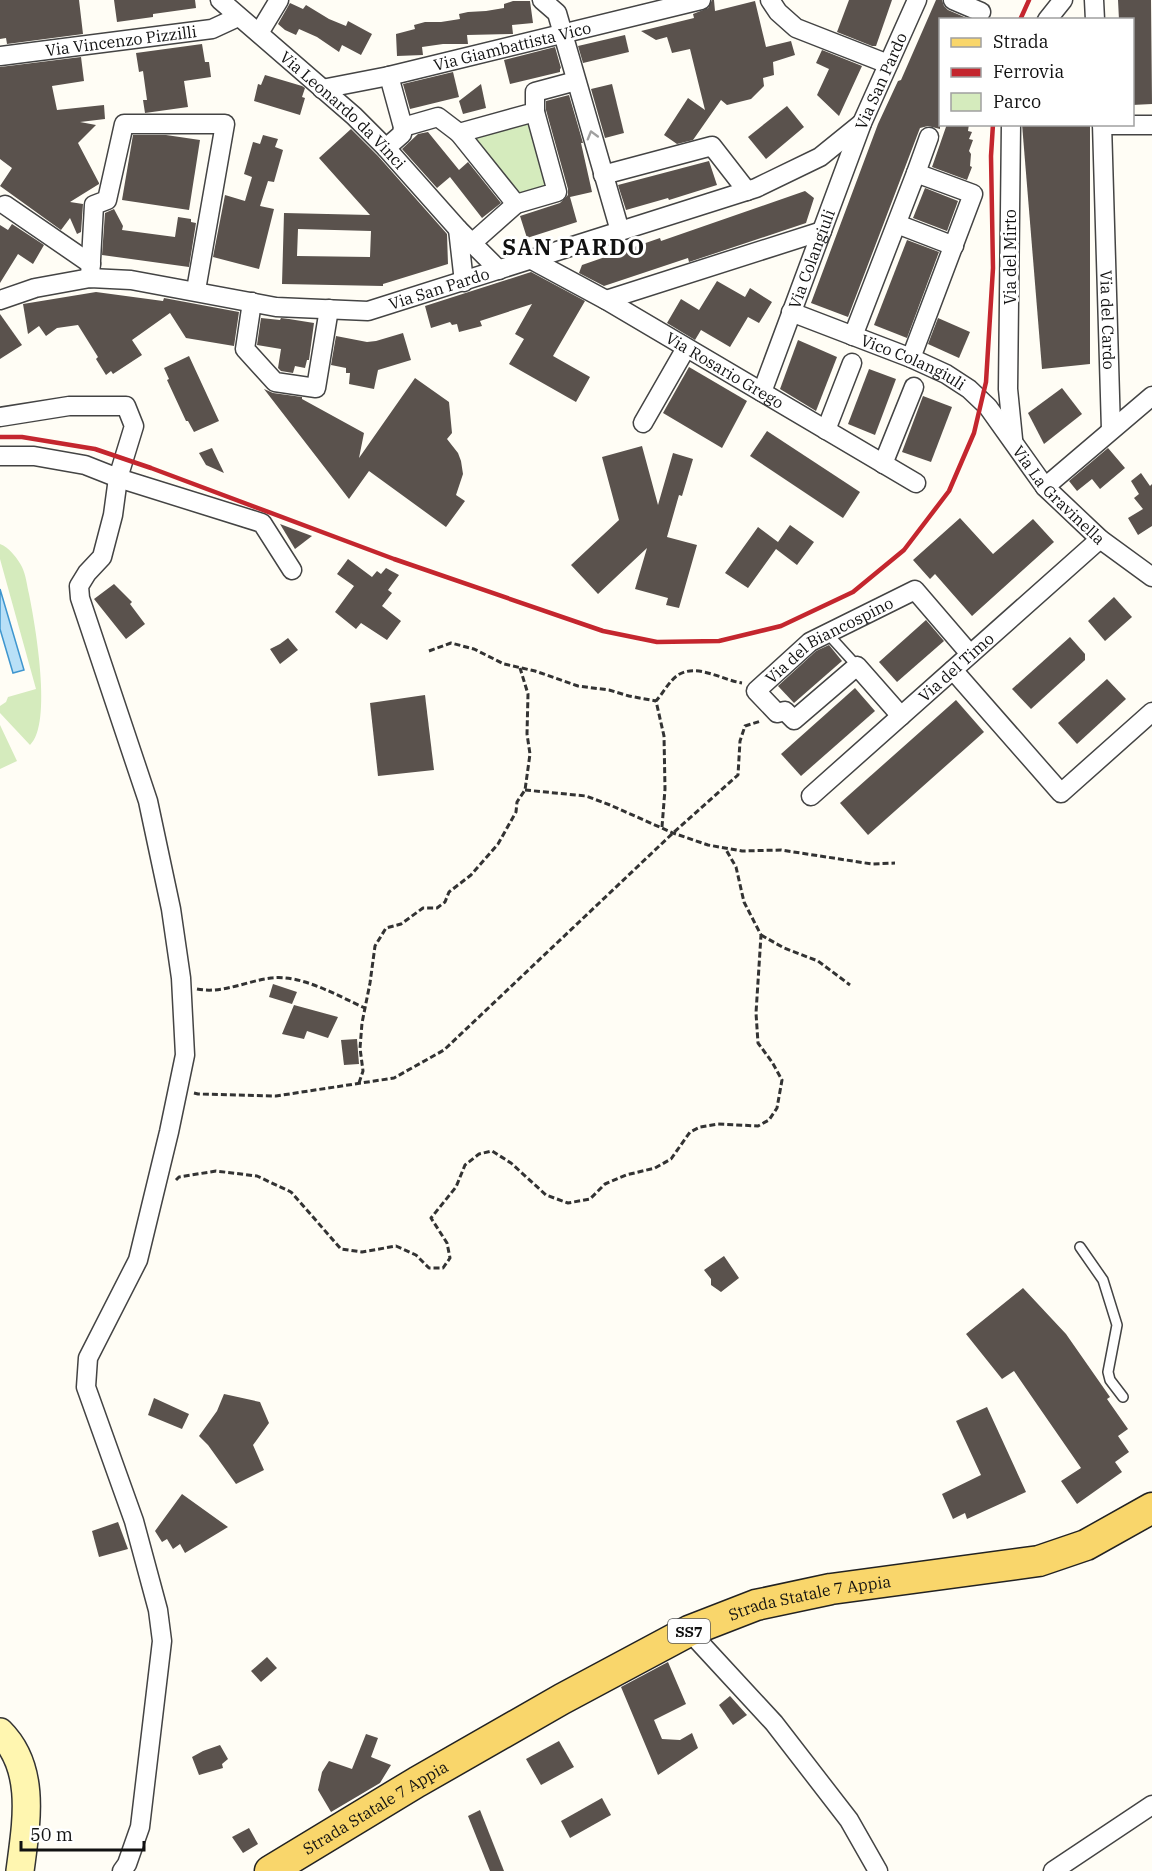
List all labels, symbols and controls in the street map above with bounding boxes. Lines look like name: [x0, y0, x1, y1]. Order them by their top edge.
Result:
street label: Via Giambattista Vico: [431, 17, 593, 75]
legend: [939, 18, 1134, 126]
street label: Via Vincenzo Pizzilli: [44, 21, 198, 60]
street label: Via San Pardo: [850, 29, 911, 132]
text: Strada: [993, 30, 1049, 53]
street label: Via Leonardo da Vinci: [276, 47, 410, 173]
text: Ferrovia: [993, 60, 1064, 83]
text: Parco: [993, 90, 1041, 113]
one-way arrow: [587, 130, 599, 141]
street label: Via Colangiuli: [784, 206, 839, 311]
street label: Via del Mirto: [1000, 209, 1020, 305]
district label: SAN PARDO: [502, 232, 646, 261]
street label: Via San Pardo: [386, 263, 492, 314]
street label: Via del Cardo: [1096, 270, 1119, 370]
street label: Via Rosario Grego: [662, 328, 787, 413]
street label: Vico Colangiuli: [858, 330, 969, 394]
street label: Via La Gravinella: [1009, 442, 1109, 549]
street label: Via del Biancospino: [761, 592, 896, 688]
street label: Via del Timo: [914, 628, 998, 706]
street label: Strada Statale 7 Appia: [726, 1571, 892, 1625]
road number: SS7: [668, 1619, 710, 1643]
street label: Strada Statale 7 Appia: [299, 1756, 452, 1859]
scale bar: [21, 1814, 144, 1852]
text: 50 m: [30, 1823, 73, 1846]

